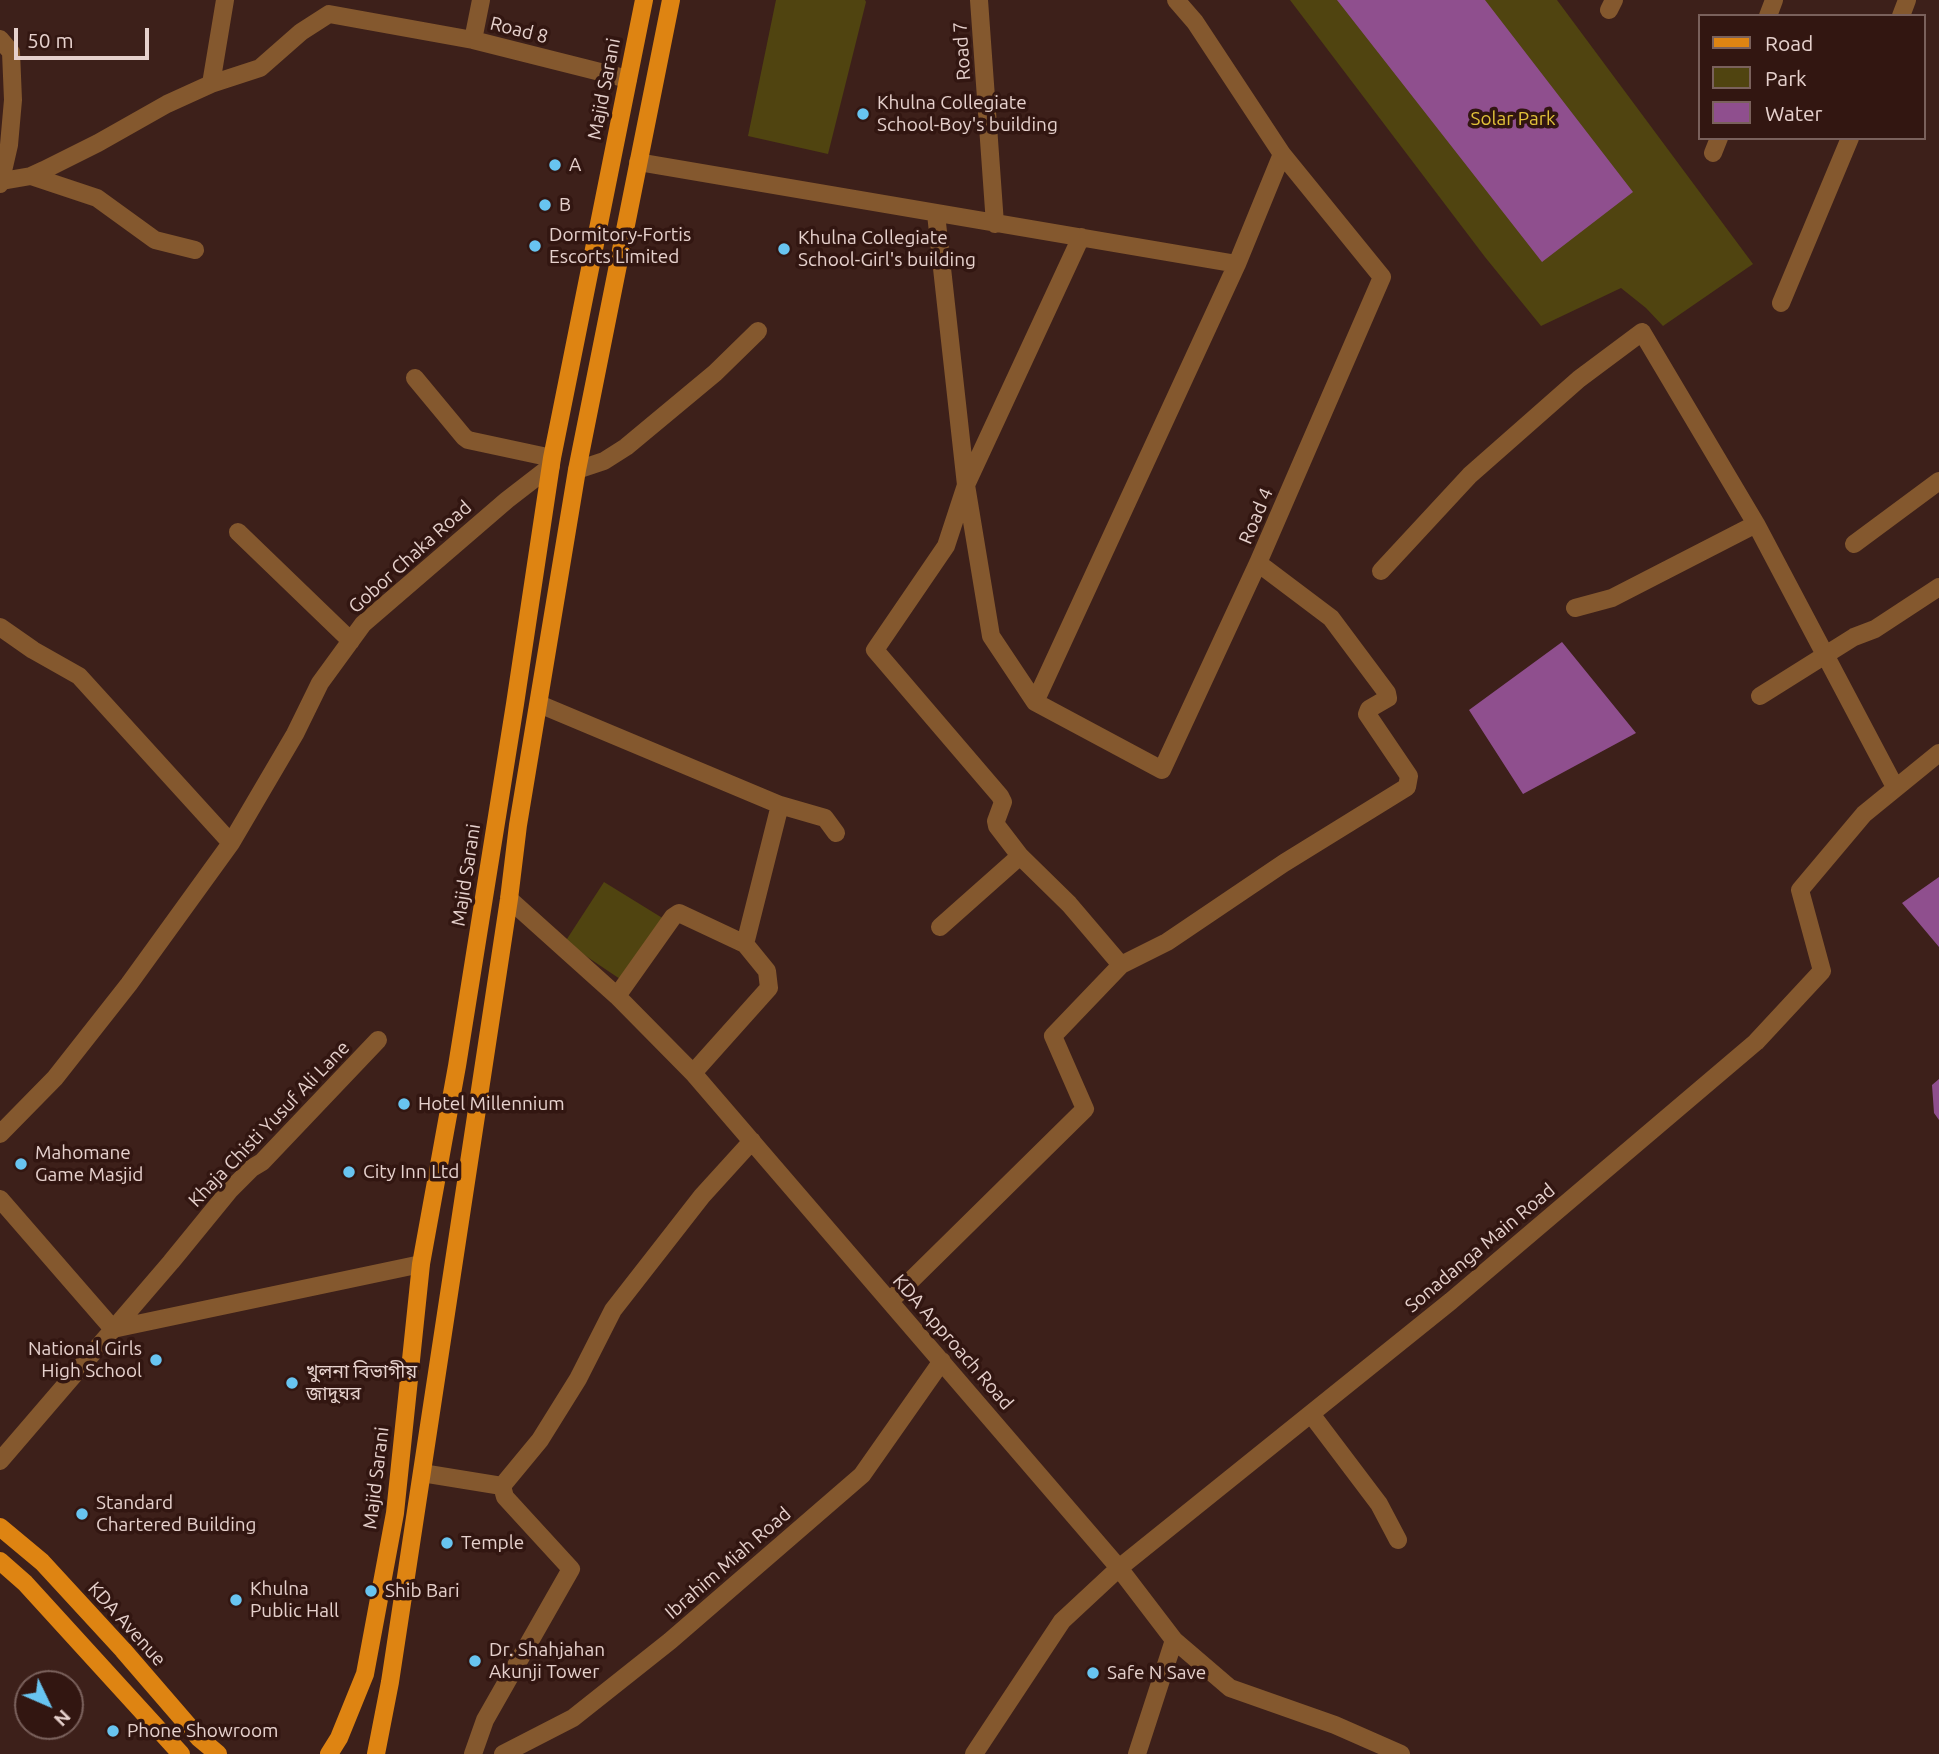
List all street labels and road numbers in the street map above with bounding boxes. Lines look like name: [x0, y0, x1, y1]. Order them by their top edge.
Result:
street label: Road 8: [488, 12, 550, 48]
street label: Road 7: [949, 21, 975, 81]
street label: Majid Sarani: [583, 36, 625, 142]
street label: Road 4: [1234, 484, 1278, 548]
street label: Gobor Chaka Road: [344, 496, 476, 618]
street label: Majid Sarani: [447, 822, 485, 928]
street label: Khaja Chisti Yusuf Ali Lane: [184, 1036, 354, 1212]
street label: Sonadanga Main Road: [1401, 1179, 1559, 1317]
street label: KDA Approach Road: [888, 1270, 1018, 1414]
street label: Majid Sarani: [358, 1425, 394, 1531]
street label: Ibrahim Miah Road: [661, 1502, 795, 1624]
street label: KDA Avenue: [83, 1577, 171, 1671]

